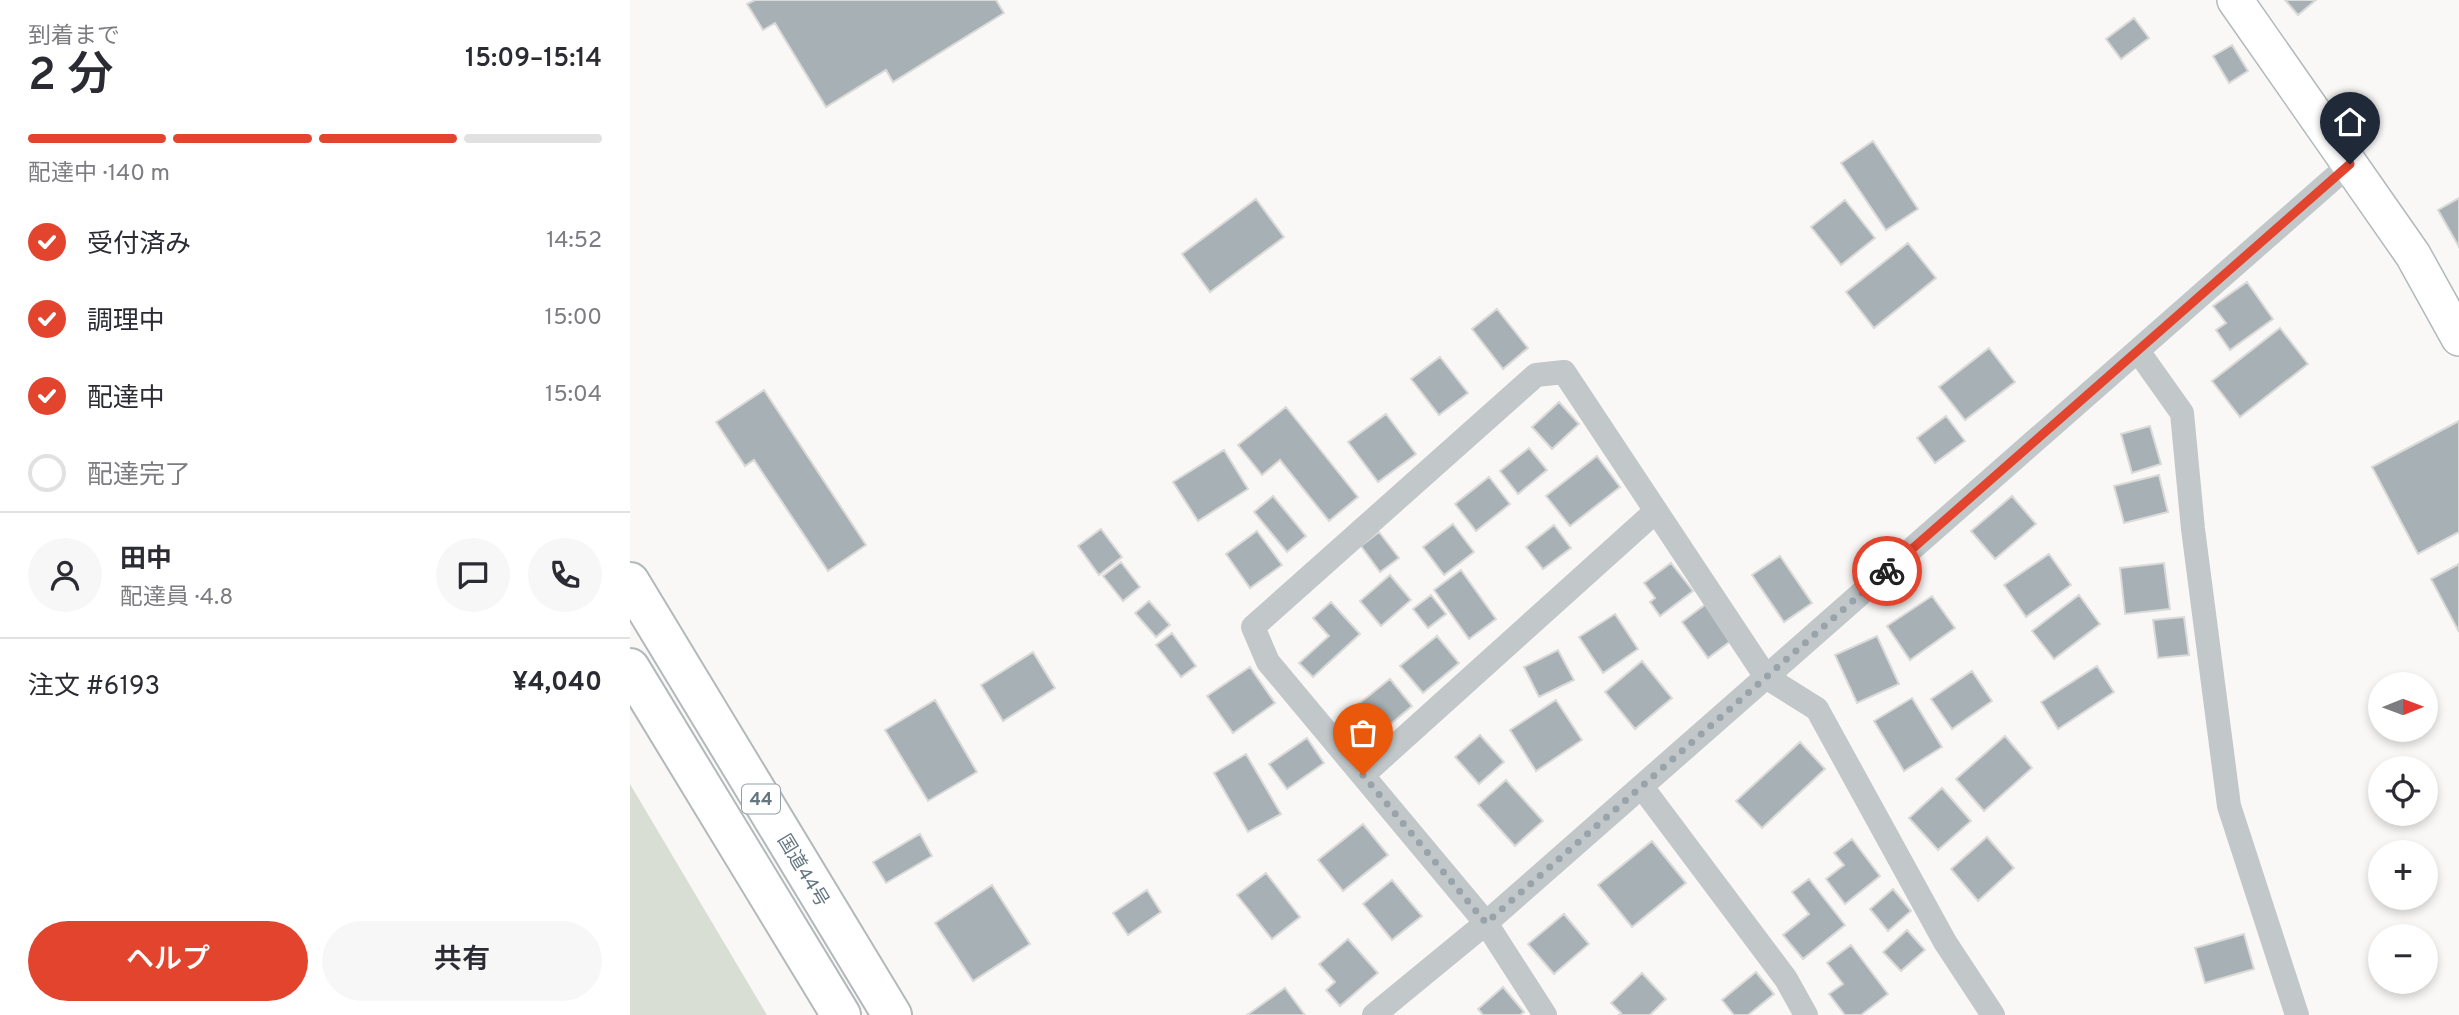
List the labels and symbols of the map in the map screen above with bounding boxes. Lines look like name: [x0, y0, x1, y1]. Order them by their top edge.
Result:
pin: [2320, 92, 2380, 164]
courier: [1852, 536, 1922, 606]
north arrow: [2368, 672, 2438, 742]
pin: [1333, 703, 1393, 775]
road number: 44: [742, 784, 780, 814]
street label: 国道44号: [771, 830, 833, 912]

